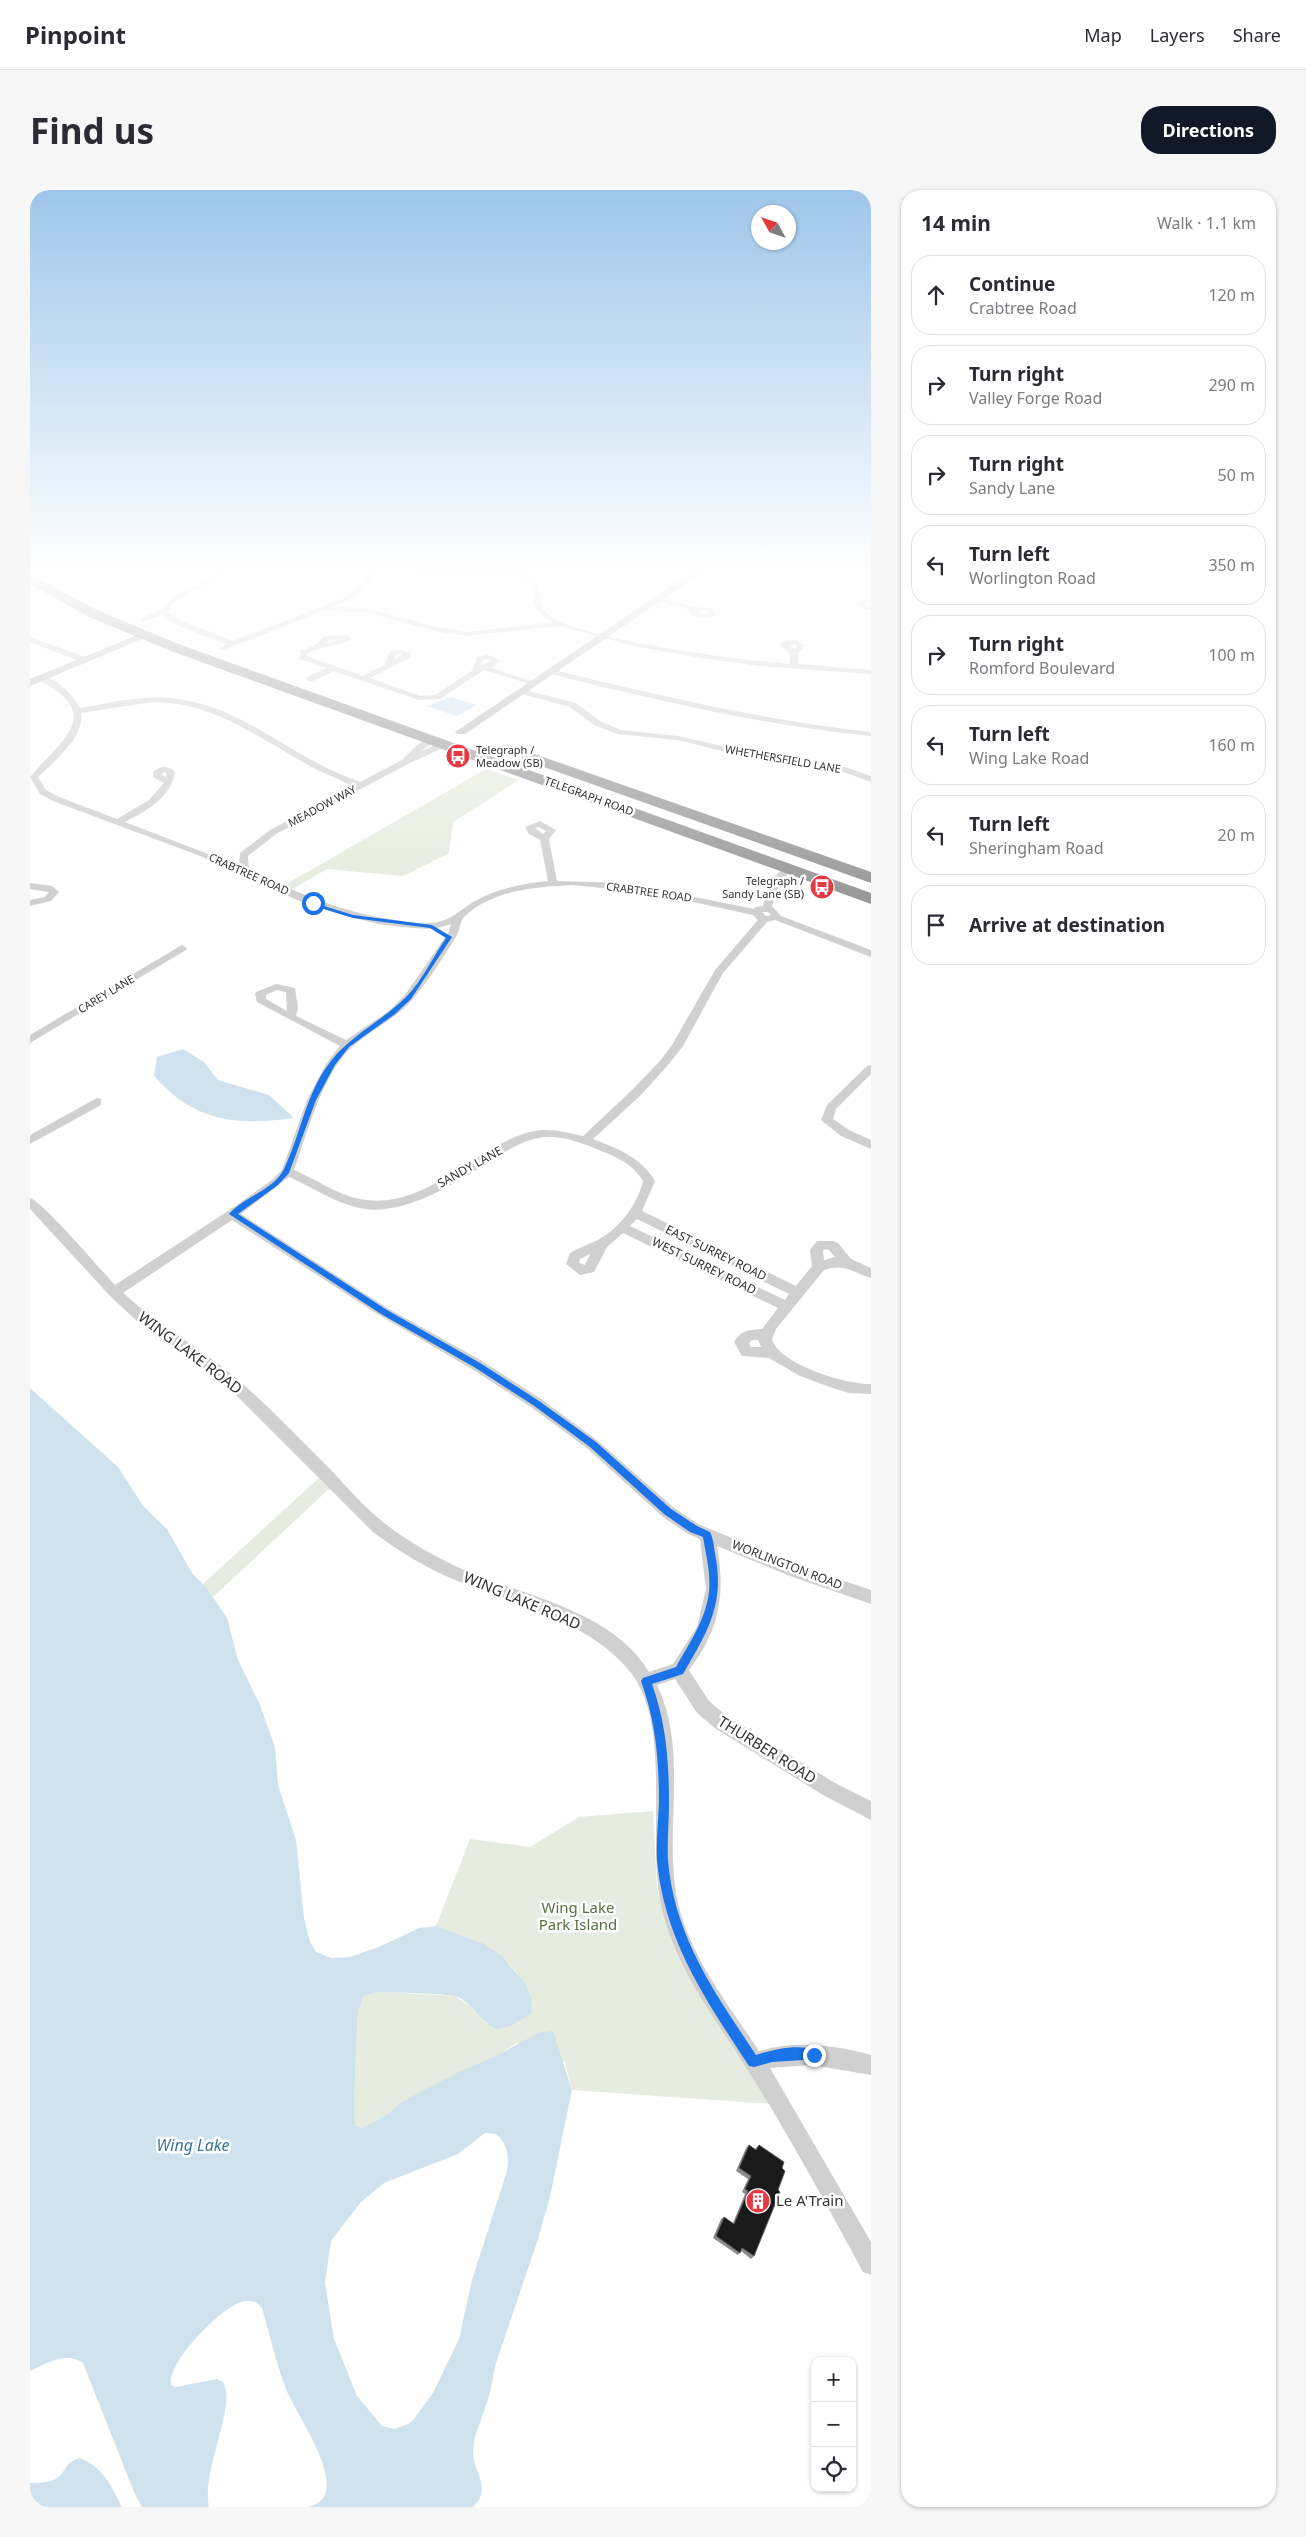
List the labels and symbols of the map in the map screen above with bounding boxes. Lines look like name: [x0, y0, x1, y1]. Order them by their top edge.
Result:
north arrow: [751, 205, 796, 250]
street label: WHETHERSFIELD LANE: [724, 741, 842, 776]
place label: Telegraph / Meadow (SB): [476, 742, 543, 770]
bus stop icon: Telegraph / Meadow (SB): [445, 743, 471, 769]
street label: TELEGRAPH ROAD: [542, 772, 636, 819]
street label: MEADOW WAY: [285, 781, 359, 830]
street label: CRABTREE ROAD: [207, 849, 292, 898]
place label: Telegraph / Sandy Lane (SB): [722, 873, 804, 901]
bus stop icon: Telegraph / Sandy Lane (SB): [809, 874, 835, 900]
street label: CRABTREE ROAD: [605, 878, 693, 905]
route start: [302, 892, 325, 915]
street label: CAREY LANE: [75, 971, 137, 1016]
street label: SANDY LANE: [434, 1142, 505, 1191]
street label: EAST SURREY ROAD: [663, 1221, 770, 1285]
street label: WEST SURREY ROAD: [649, 1233, 759, 1298]
street label: WING LAKE ROAD: [134, 1306, 247, 1398]
street label: WORLINGTON ROAD: [729, 1536, 845, 1594]
street label: WING LAKE ROAD: [461, 1566, 584, 1634]
street label: THURBER ROAD: [715, 1711, 821, 1787]
park label: Wing Lake Park Island: [539, 1897, 617, 1934]
route end: [803, 2044, 826, 2067]
water label: Wing Lake: [157, 2134, 229, 2156]
building icon: Le A'Train: [745, 2188, 771, 2214]
place label: Le A'Train: [776, 2190, 843, 2210]

